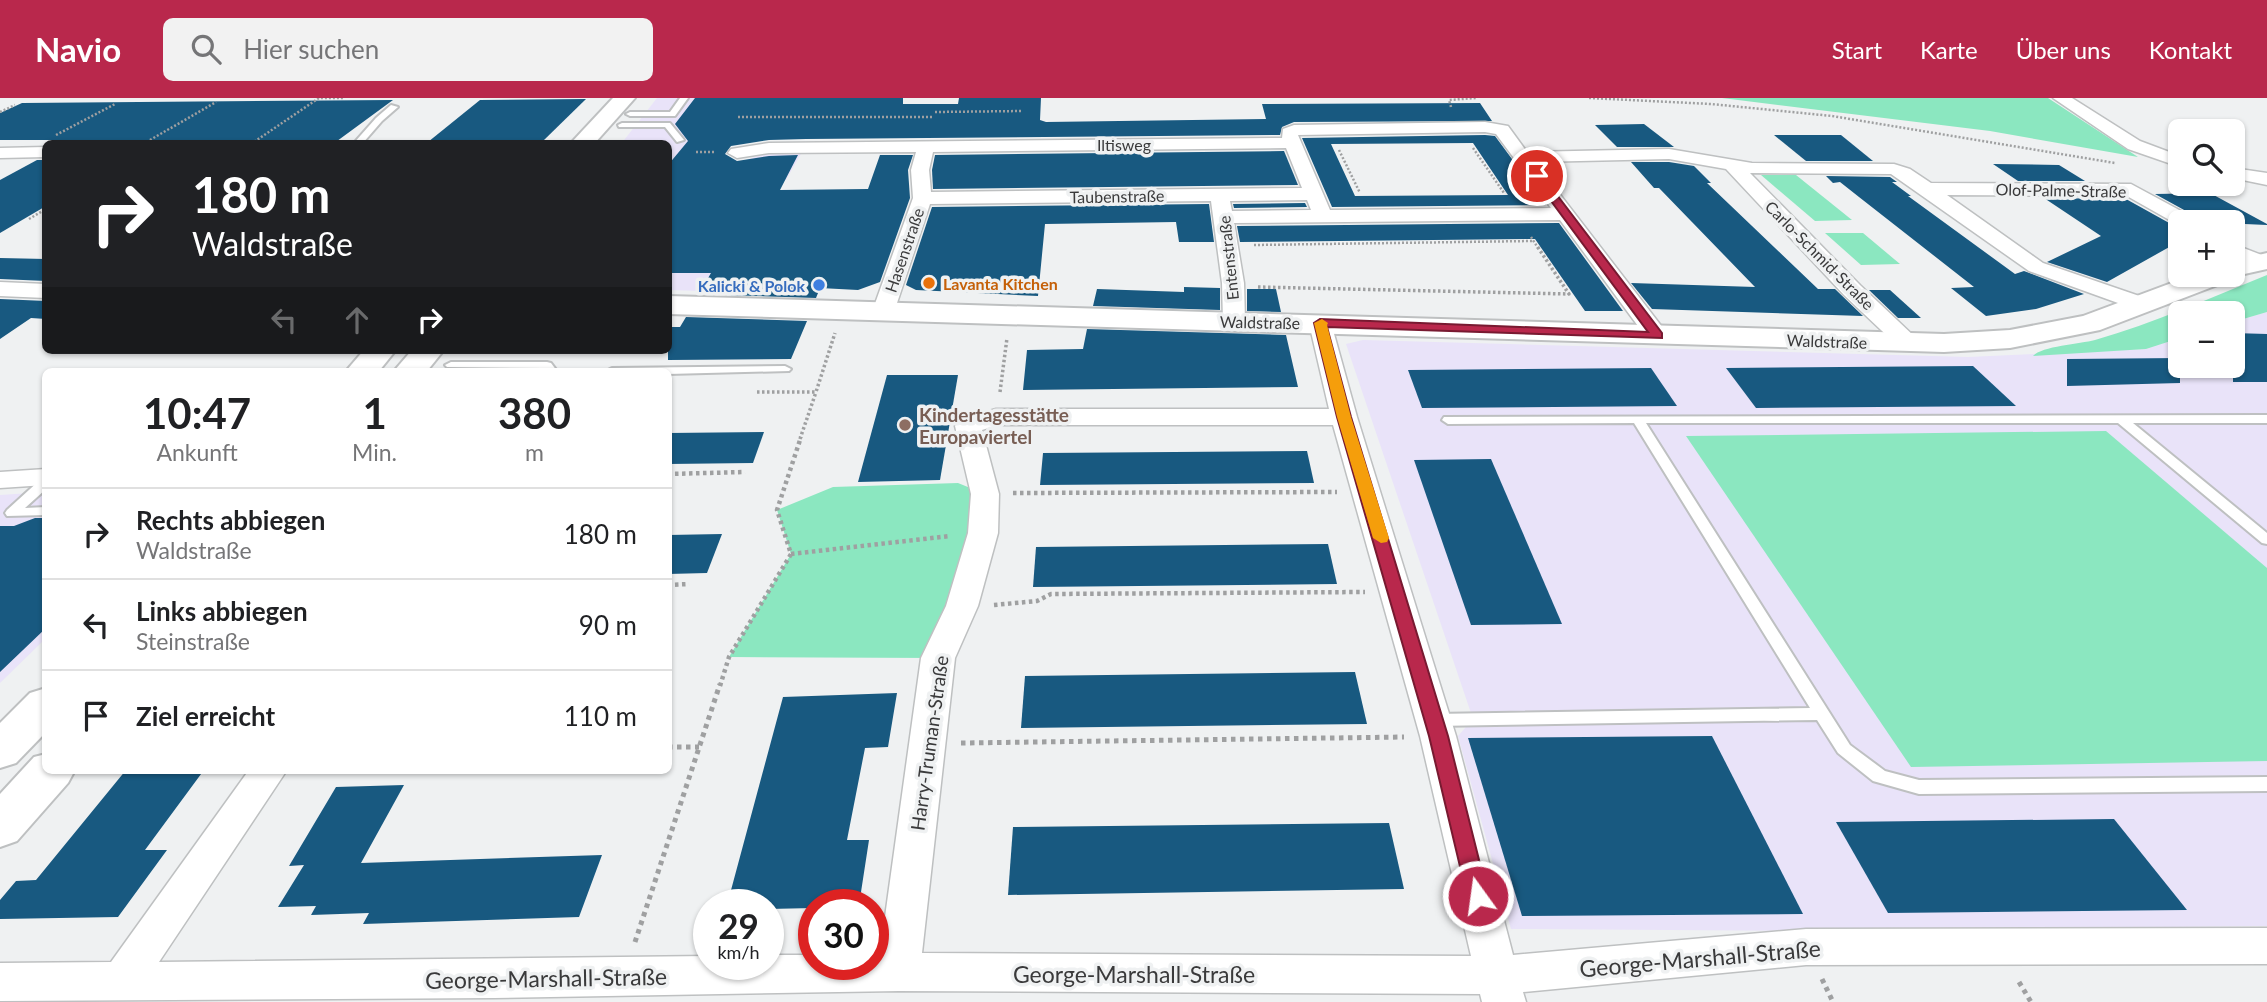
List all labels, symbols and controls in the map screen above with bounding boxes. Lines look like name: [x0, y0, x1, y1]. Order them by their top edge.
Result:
search box: [163, 18, 653, 81]
text: Navio: [35, 29, 121, 69]
icon: search: [187, 30, 225, 68]
text: Hier suchen: [243, 33, 379, 65]
text: Start: [1832, 35, 1882, 64]
text: Karte: [1920, 35, 1978, 64]
text: Über uns: [2016, 35, 2111, 64]
text: Kontakt: [2149, 35, 2232, 64]
map controls: [2168, 119, 2245, 378]
button: search: [2168, 119, 2245, 196]
street label: Iltisweg: [1097, 135, 1151, 154]
pin: [1507, 146, 1567, 206]
icon: arrive: [1518, 157, 1556, 195]
text: 180 m: [192, 165, 330, 223]
icon: right: [77, 168, 168, 259]
street label: Olof-Palme-Straße: [1995, 179, 2127, 201]
street label: Taubenstraße: [1069, 186, 1165, 206]
street label: Carlo-Schmid-Straße: [1762, 197, 1878, 313]
street label: Hasenstraße: [881, 205, 927, 295]
button: +: [2168, 210, 2245, 287]
street label: Entenstraße: [1214, 215, 1242, 301]
text: Waldstraße: [192, 224, 353, 263]
place label: Lavanta Kitchen: [943, 274, 1058, 293]
marker: Lavanta Kitchen: [921, 275, 937, 291]
place label: Kalicki & Polok: [698, 276, 805, 295]
marker: Kalicki & Polok: [811, 277, 827, 293]
icon: left: [265, 301, 303, 339]
icon: ahead: [338, 301, 376, 339]
icon: right: [411, 301, 449, 339]
button: −: [2168, 301, 2245, 378]
street label: Waldstraße: [1220, 312, 1300, 332]
street label: Waldstraße: [1786, 330, 1868, 352]
text: 10:47: [143, 388, 251, 438]
text: 1: [362, 388, 387, 438]
text: 380: [498, 388, 571, 438]
place label: Kindertagesstätte Europaviertel: [919, 403, 1069, 448]
marker: Kindertagesstätte Europaviertel: [897, 417, 913, 433]
text: Ankunft: [156, 438, 238, 466]
text: Min.: [352, 438, 397, 466]
text: m: [525, 438, 544, 466]
text: Rechts abbiegen: [136, 504, 325, 536]
icon: right: [77, 515, 115, 553]
text: 180 m: [564, 518, 637, 550]
text: Waldstraße: [136, 536, 252, 564]
text: Links abbiegen: [136, 595, 308, 627]
icon: left: [77, 606, 115, 644]
text: 90 m: [579, 609, 637, 641]
text: Steinstraße: [136, 627, 250, 655]
street label: Harry-Truman-Straße: [905, 654, 953, 832]
icon: arrive: [77, 697, 115, 735]
text: Ziel erreicht: [136, 700, 275, 732]
text: 110 m: [564, 700, 637, 732]
position arrow: [1441, 859, 1515, 933]
speed limit sign: 30: [798, 889, 889, 980]
text: 29: [718, 904, 759, 946]
street label: George-Marshall-Straße: [1578, 934, 1822, 982]
text: km/h: [717, 941, 760, 963]
street label: George-Marshall-Straße: [1013, 960, 1255, 988]
street label: George-Marshall-Straße: [425, 962, 667, 994]

